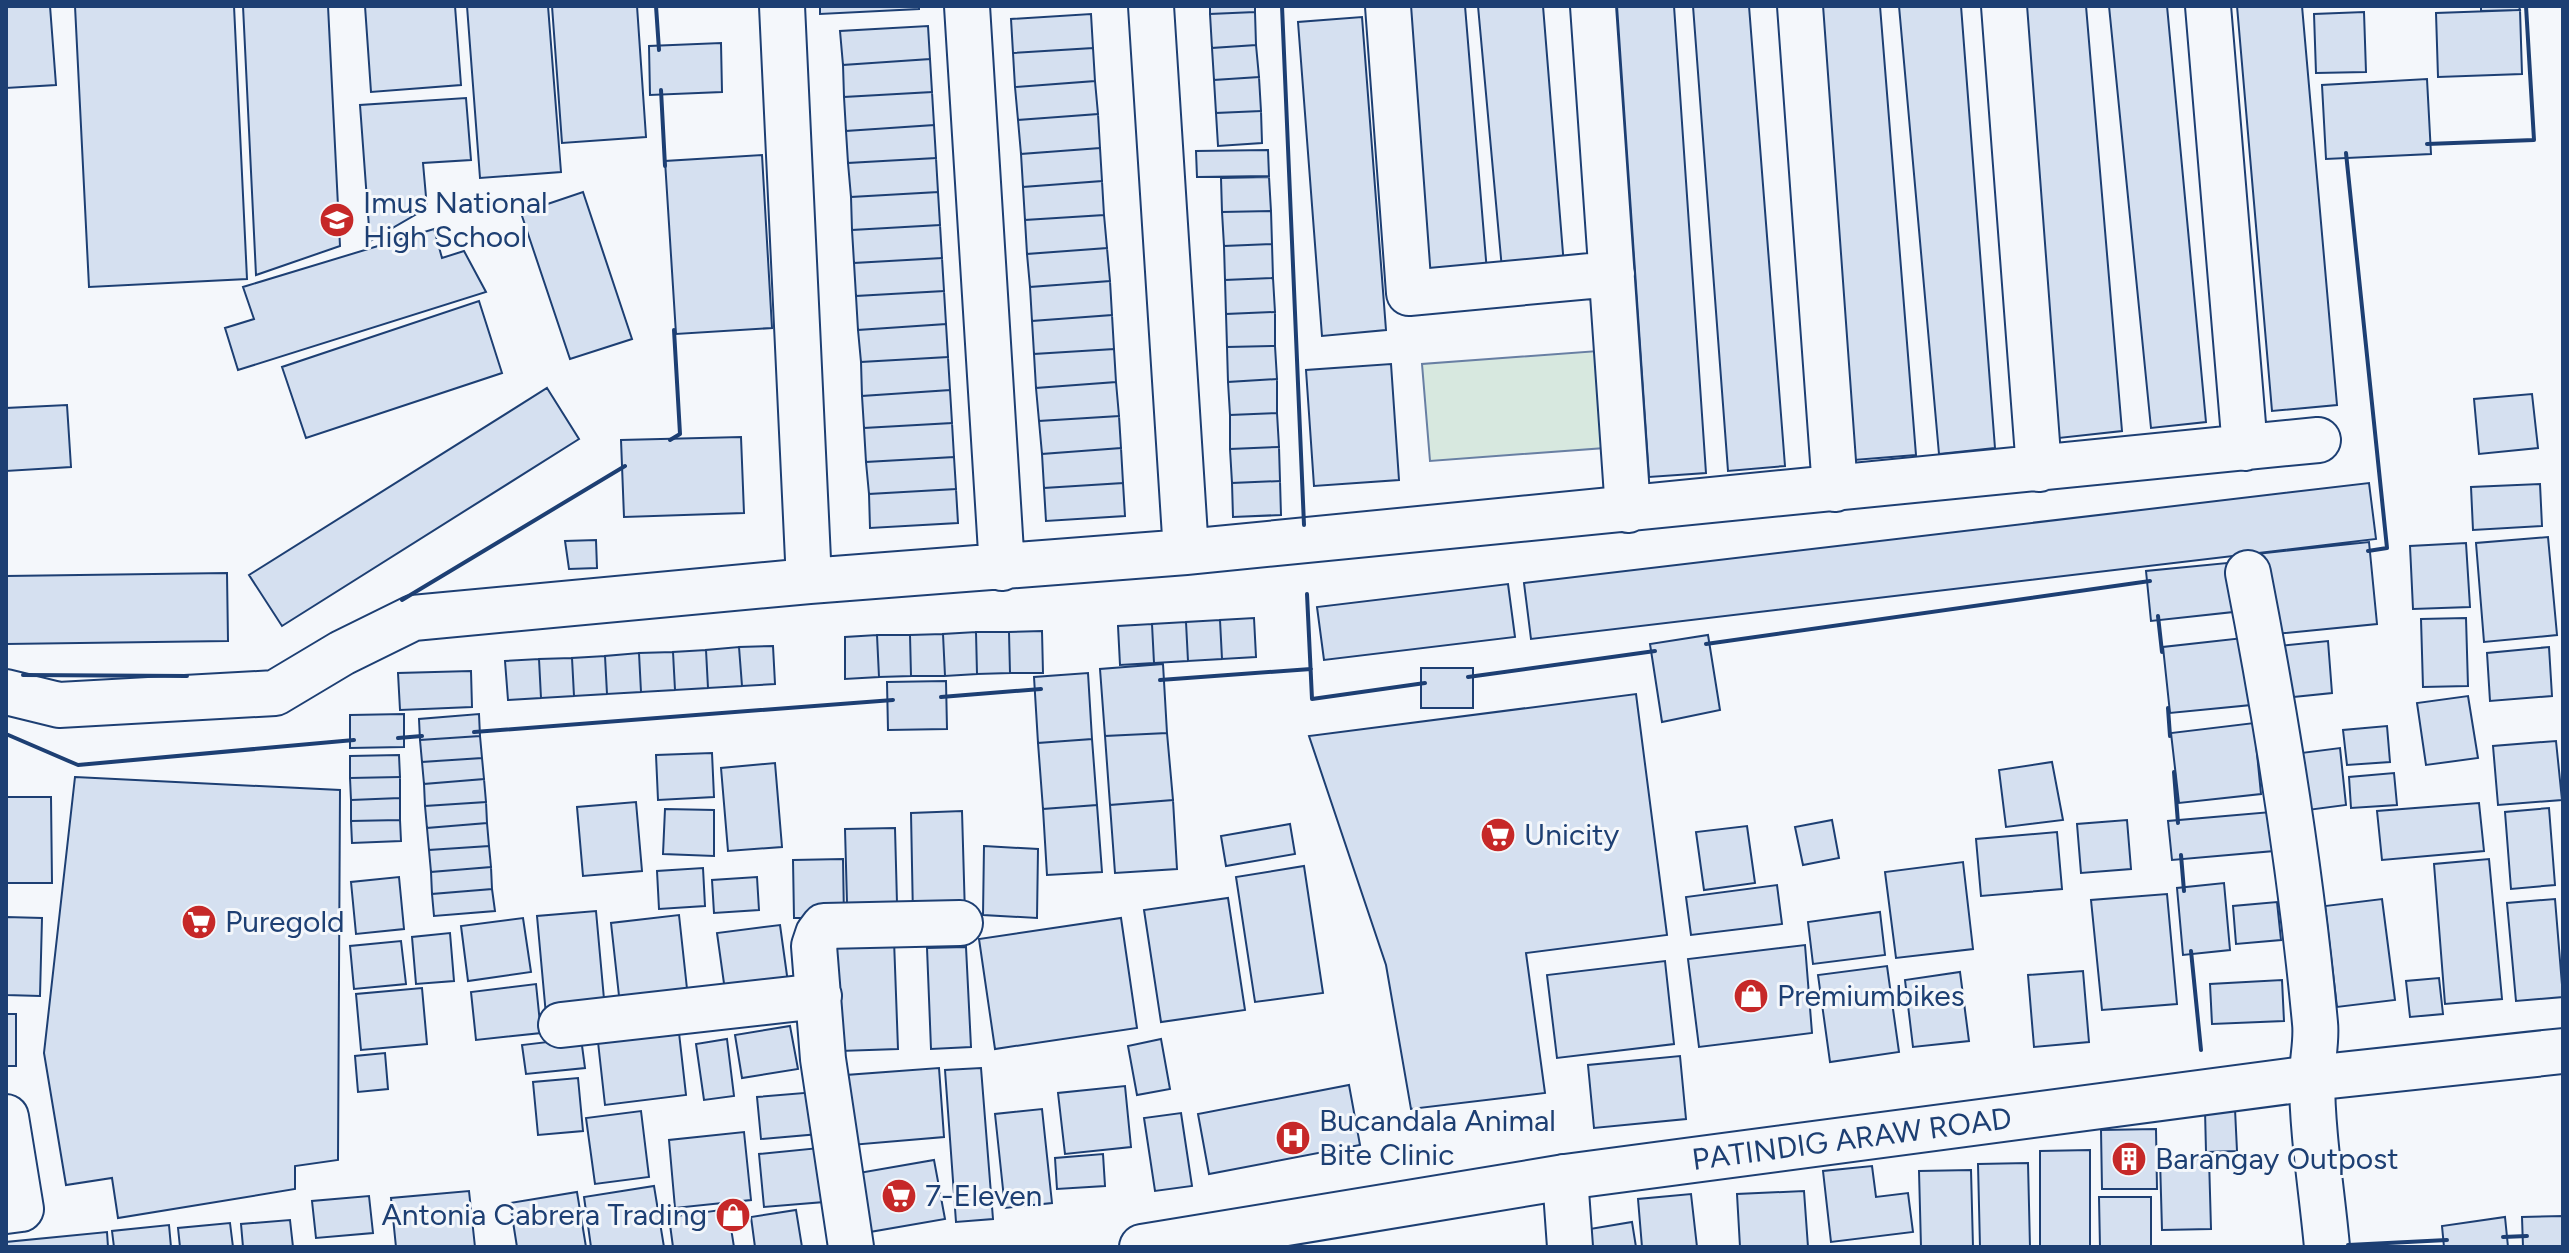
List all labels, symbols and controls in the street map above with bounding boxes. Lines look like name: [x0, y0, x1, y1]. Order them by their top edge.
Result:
place label: Imus National High School: [363, 184, 548, 255]
school or university icon: Imus National High School: [318, 201, 356, 239]
supermarket icon: Unicity: [1479, 816, 1517, 854]
place label: Unicity: [1524, 816, 1619, 853]
supermarket icon: Puregold: [180, 903, 218, 941]
place label: Puregold: [225, 903, 345, 940]
shop icon: Premiumbikes: [1732, 977, 1770, 1015]
place label: Premiumbikes: [1777, 977, 1965, 1014]
street label: PATINDIG ARAW ROAD: [1690, 1099, 2014, 1178]
place label: Bucandala Animal Bite Clinic: [1319, 1102, 1556, 1173]
hospital icon: Bucandala Animal Bite Clinic: [1274, 1119, 1312, 1157]
building icon: Barangay Outpost: [2110, 1140, 2148, 1178]
place label: Barangay Outpost: [2155, 1140, 2399, 1177]
supermarket icon: 7-Eleven: [880, 1177, 918, 1215]
place label: 7-Eleven: [925, 1177, 1042, 1214]
place label: Antonia Cabrera Trading: [382, 1196, 707, 1233]
shop icon: Antonia Cabrera Trading: [714, 1196, 752, 1234]

